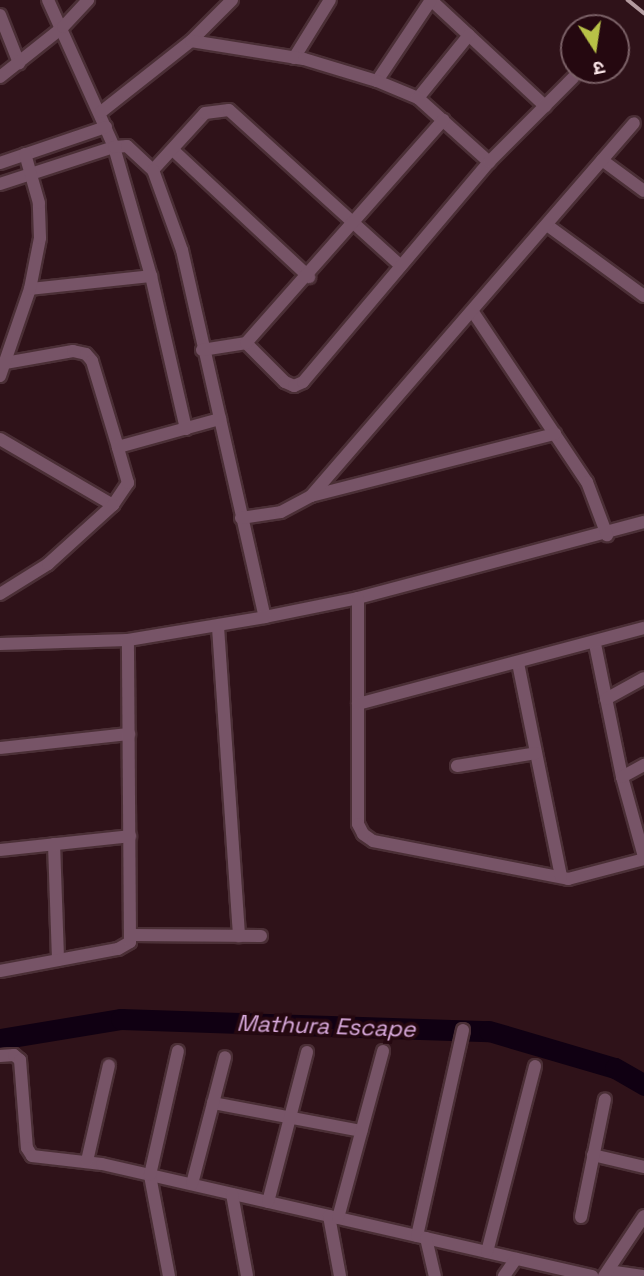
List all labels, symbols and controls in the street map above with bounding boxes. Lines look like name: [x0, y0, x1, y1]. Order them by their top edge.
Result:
north arrow: [560, 14, 630, 84]
text: उ: [591, 55, 607, 81]
water label: Mathura Escape: [236, 1009, 416, 1043]

